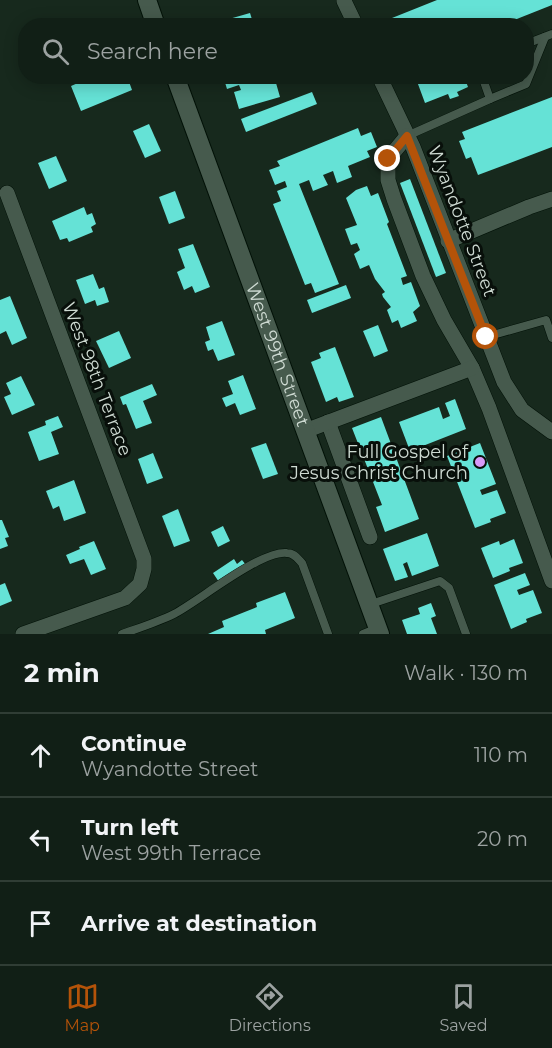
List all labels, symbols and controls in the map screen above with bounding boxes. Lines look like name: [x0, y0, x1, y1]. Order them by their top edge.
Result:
search box: [18, 18, 534, 84]
icon: search: [39, 35, 72, 68]
text: Search here: [87, 38, 218, 65]
street label: Wyandotte Street: [423, 143, 501, 299]
route end: [374, 145, 400, 171]
street label: West 99th Street: [241, 280, 314, 430]
street label: West 98th Terrace: [58, 299, 136, 459]
route start: [472, 323, 498, 349]
place label: Full Gospel of Jesus Christ Church: [289, 441, 469, 484]
marker: Full Gospel of Jesus Christ Church: [473, 455, 487, 469]
text: 2 min: [24, 657, 100, 689]
text: Walk · 130 m: [404, 661, 528, 685]
text: Continue: [81, 730, 187, 757]
icon: ahead: [24, 739, 57, 772]
text: 110 m: [474, 743, 528, 767]
text: Wyandotte Street: [81, 757, 258, 781]
text: Turn left: [81, 814, 179, 841]
icon: left: [24, 823, 57, 856]
text: 20 m: [477, 827, 528, 851]
text: West 99th Terrace: [81, 841, 261, 865]
icon: arrive: [24, 907, 57, 940]
text: Arrive at destination: [81, 910, 317, 937]
tab: Map: [64, 980, 100, 1035]
tab: Directions: [229, 980, 311, 1035]
tab: Saved: [440, 980, 488, 1035]

